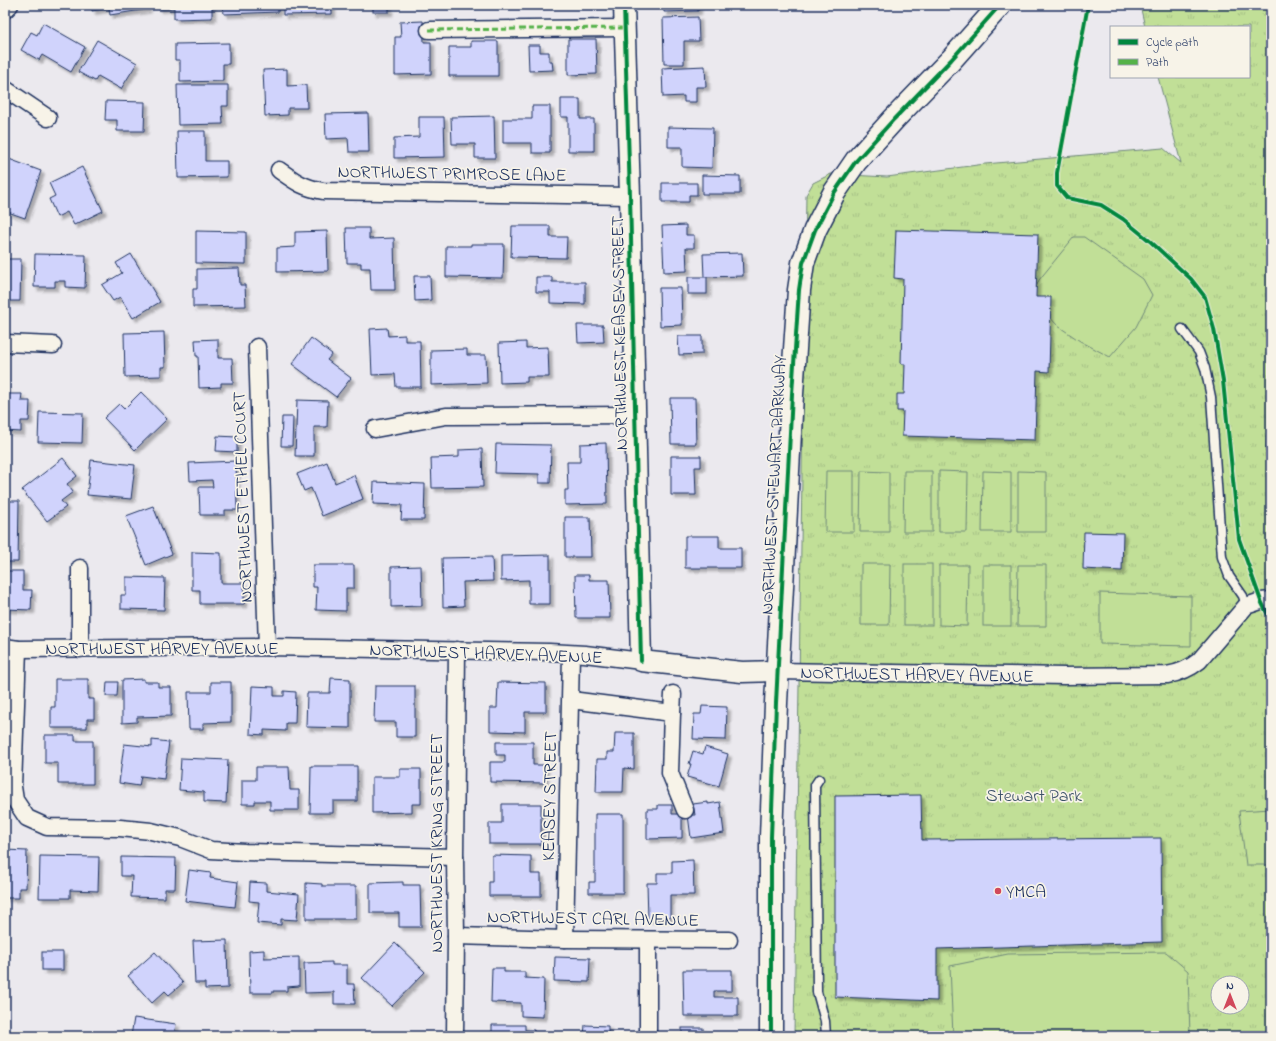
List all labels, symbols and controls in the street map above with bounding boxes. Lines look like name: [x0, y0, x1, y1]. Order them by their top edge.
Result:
legend: [1110, 26, 1250, 78]
text: Cycle path: [1146, 34, 1198, 53]
text: Path: [1146, 54, 1169, 72]
street label: NORTHWEST PRIMROSE LANE: [337, 160, 567, 190]
street label: NORTHWEST KEASEY STREET: [606, 215, 636, 451]
street label: NORTHWEST STEWART PARKWAY: [755, 354, 795, 616]
street label: NORTHWEST ETHEL COURT: [227, 391, 261, 603]
street label: NORTHWEST HARVEY AVENUE: [45, 637, 279, 663]
street label: NORTHWEST HARVEY AVENUE: [369, 638, 603, 672]
street label: NORTHWEST HARVEY AVENUE: [800, 661, 1034, 691]
street label: KEASEY STREET: [537, 731, 565, 861]
street label: NORTHWEST KRING STREET: [425, 733, 451, 953]
park label: Stewart Park: [986, 784, 1082, 810]
place label: YMCA: [1006, 880, 1046, 906]
marker: YMCA: [993, 886, 1003, 896]
street label: NORTHWEST CARL AVENUE: [487, 905, 699, 935]
north arrow: [1210, 975, 1250, 1015]
text: N: [1226, 978, 1234, 994]

